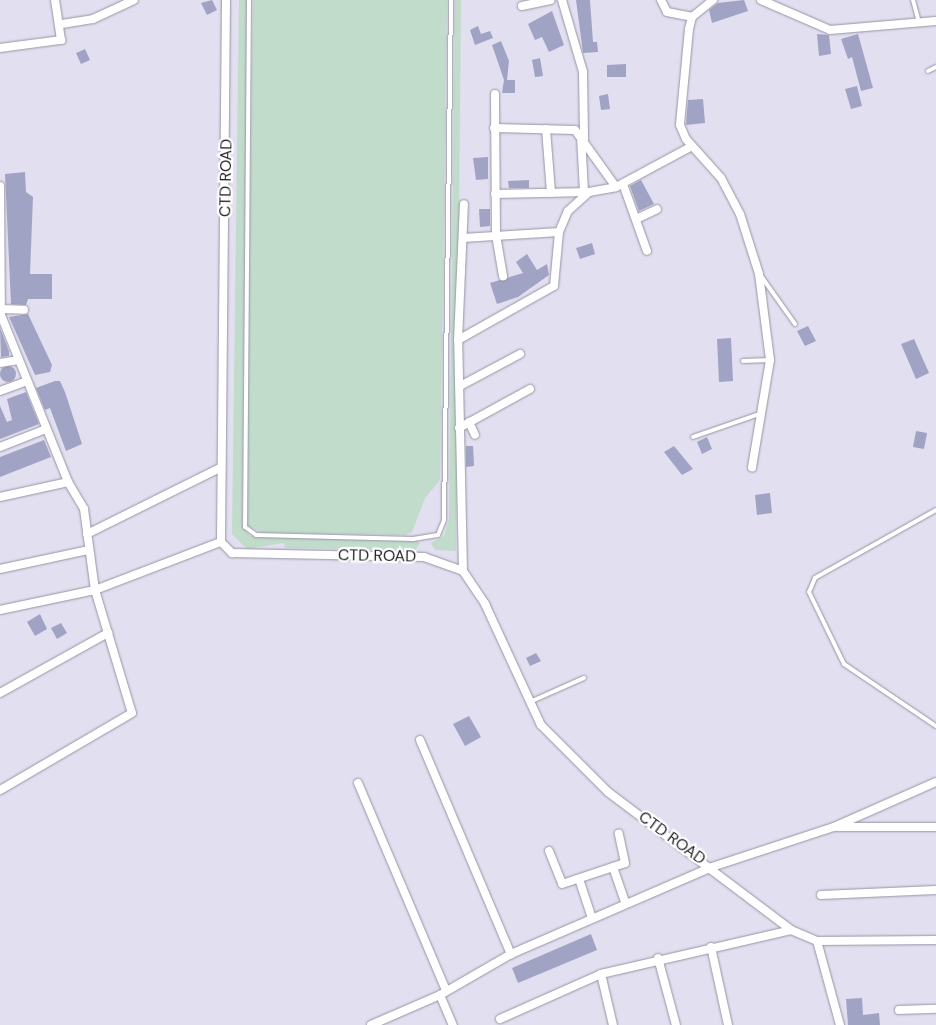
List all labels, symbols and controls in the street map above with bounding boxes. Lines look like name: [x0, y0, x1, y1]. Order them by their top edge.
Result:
street label: CTD ROAD: [216, 139, 236, 217]
street label: CTD ROAD: [338, 546, 416, 566]
street label: CTD ROAD: [635, 807, 709, 869]

